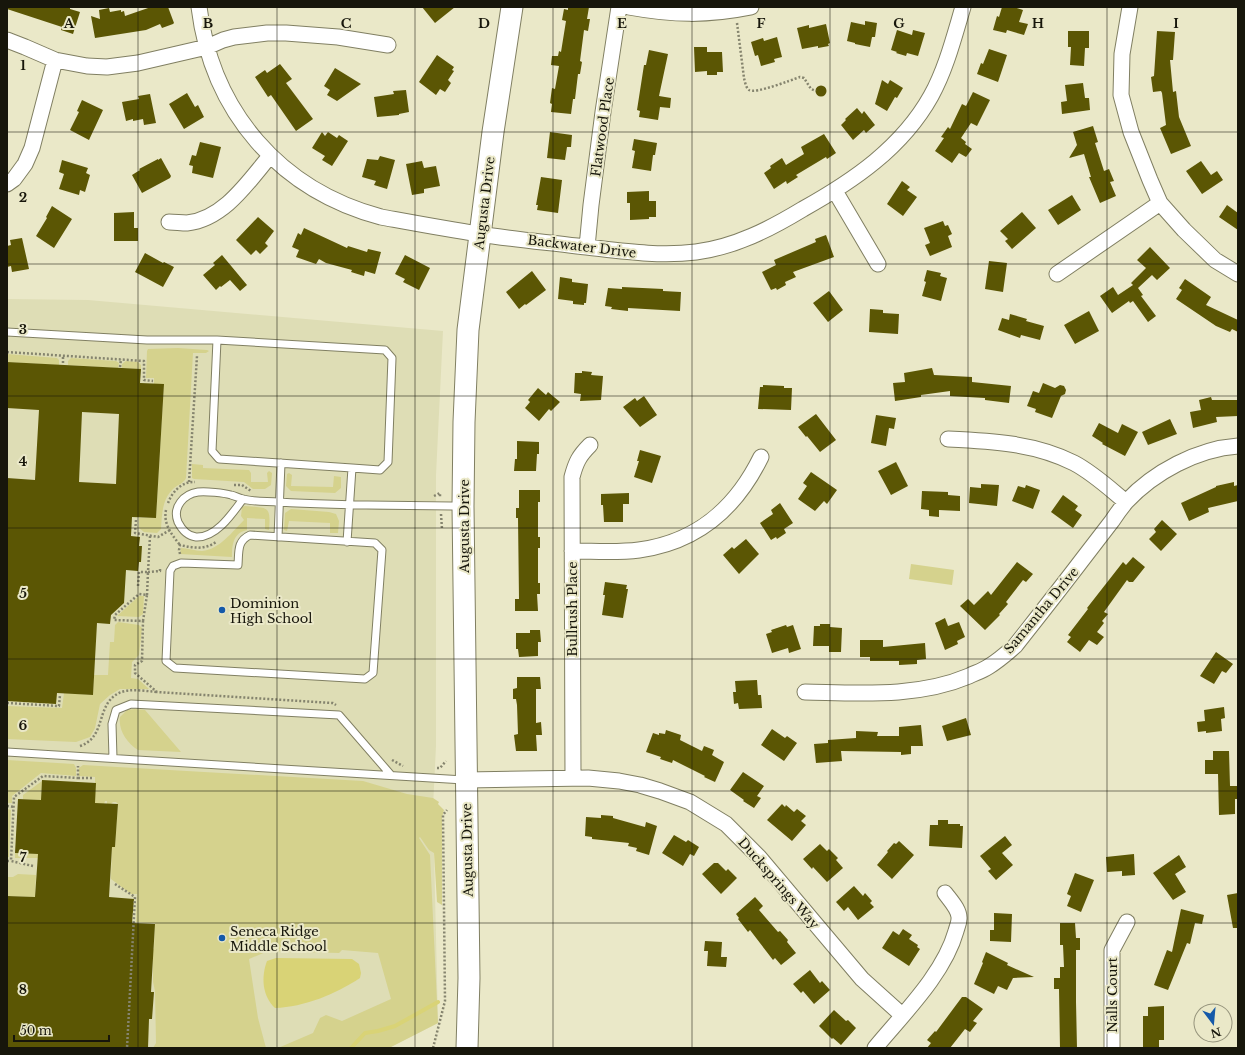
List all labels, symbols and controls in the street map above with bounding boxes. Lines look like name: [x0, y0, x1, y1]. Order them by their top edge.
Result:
text: A: [63, 15, 75, 32]
text: B: [203, 15, 213, 32]
text: C: [341, 15, 352, 32]
text: D: [478, 15, 490, 32]
text: E: [617, 15, 627, 32]
text: F: [757, 15, 766, 32]
text: G: [893, 15, 905, 32]
text: H: [1032, 15, 1044, 32]
text: I: [1173, 15, 1179, 32]
text: 1: [20, 57, 26, 74]
street label: Flatwood Place: [587, 76, 618, 178]
street label: Augusta Drive: [470, 155, 499, 252]
text: 2: [19, 189, 27, 206]
street label: Backwater Drive: [527, 231, 637, 262]
text: 3: [19, 321, 27, 338]
text: 4: [19, 453, 28, 470]
street label: Augusta Drive: [456, 479, 473, 574]
street label: Bullrush Place: [564, 561, 581, 657]
street label: Samantha Drive: [1000, 564, 1082, 657]
text: 5: [19, 585, 27, 602]
place label: Dominion High School: [230, 595, 312, 627]
marker: Dominion High School: [217, 605, 227, 615]
text: 6: [19, 717, 28, 734]
street label: Augusta Drive: [458, 803, 477, 898]
street label: Ducksprings Way: [734, 834, 823, 933]
text: 7: [20, 849, 27, 866]
place label: Seneca Ridge Middle School: [230, 923, 327, 955]
marker: Seneca Ridge Middle School: [217, 933, 227, 943]
street label: Nalls Court: [1104, 957, 1121, 1033]
text: 8: [19, 981, 27, 998]
north arrow: [1193, 1003, 1233, 1043]
scale bar: [14, 1017, 109, 1043]
text: 50 m: [20, 1023, 52, 1038]
text: N: [1208, 1024, 1223, 1041]

